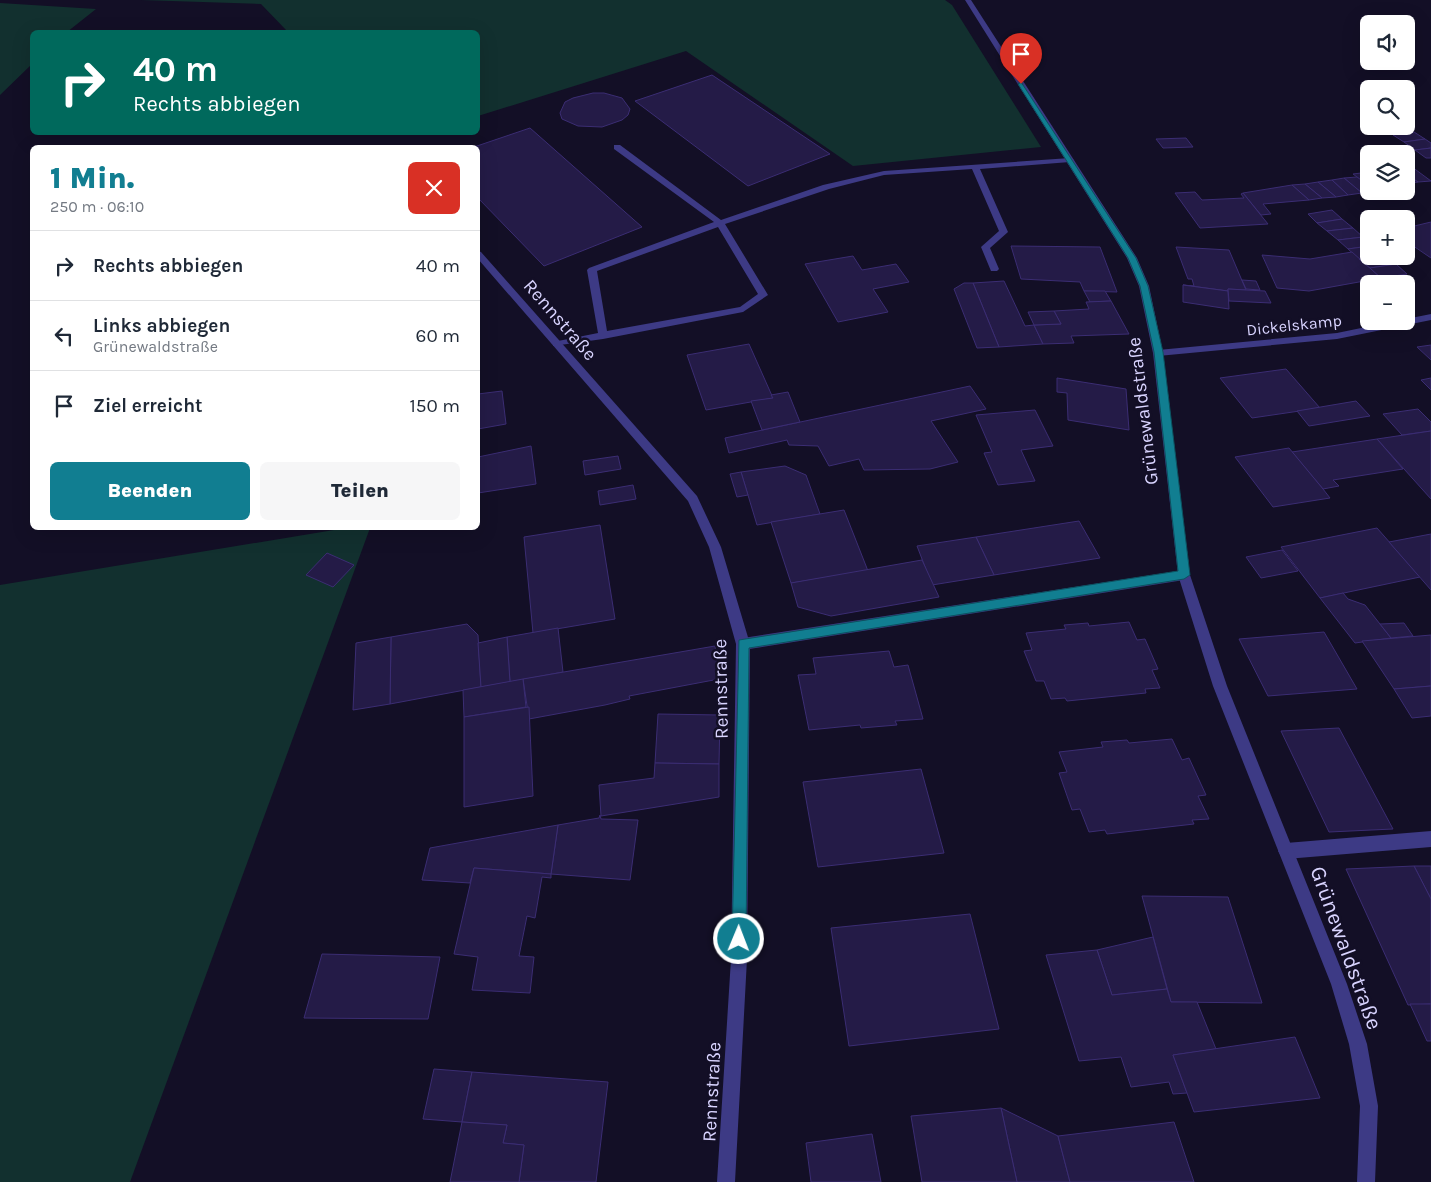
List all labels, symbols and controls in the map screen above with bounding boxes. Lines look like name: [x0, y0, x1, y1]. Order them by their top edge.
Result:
map controls: [1360, 15, 1415, 330]
button: sound: [1360, 15, 1415, 70]
pin: [1000, 33, 1042, 84]
icon: arrive: [1007, 40, 1035, 68]
text: 40 m: [133, 49, 218, 90]
icon: right: [50, 50, 115, 115]
button: search: [1360, 80, 1415, 135]
text: Rechts abbiegen: [133, 91, 301, 117]
button: layers: [1360, 145, 1415, 200]
text: 1 Min.: [50, 160, 134, 196]
button: close: [408, 162, 460, 214]
text: 250 m · 06:10: [50, 197, 144, 216]
button: +: [1360, 210, 1415, 265]
icon: right: [50, 252, 78, 280]
text: Rechts abbiegen: [93, 255, 243, 277]
text: 40 m: [416, 255, 460, 277]
street label: Rennstraße: [519, 275, 601, 365]
button: −: [1360, 275, 1415, 330]
street label: Dickelskamp: [1245, 311, 1343, 339]
text: Links abbiegen: [93, 315, 230, 337]
icon: left: [50, 322, 78, 350]
text: 60 m: [416, 325, 460, 347]
street label: Grünewaldstraße: [1123, 336, 1163, 486]
text: Grünewaldstraße: [93, 337, 218, 356]
icon: arrive: [50, 392, 78, 420]
text: Ziel erreicht: [93, 395, 203, 417]
text: 150 m: [409, 395, 460, 417]
button: Beenden: [50, 462, 250, 520]
button: Teilen: [260, 462, 460, 520]
street label: Rennstraße: [709, 639, 733, 739]
street label: Grünewaldstraße: [1304, 863, 1388, 1033]
position arrow: [712, 912, 764, 964]
street label: Rennstraße: [698, 1041, 726, 1143]

